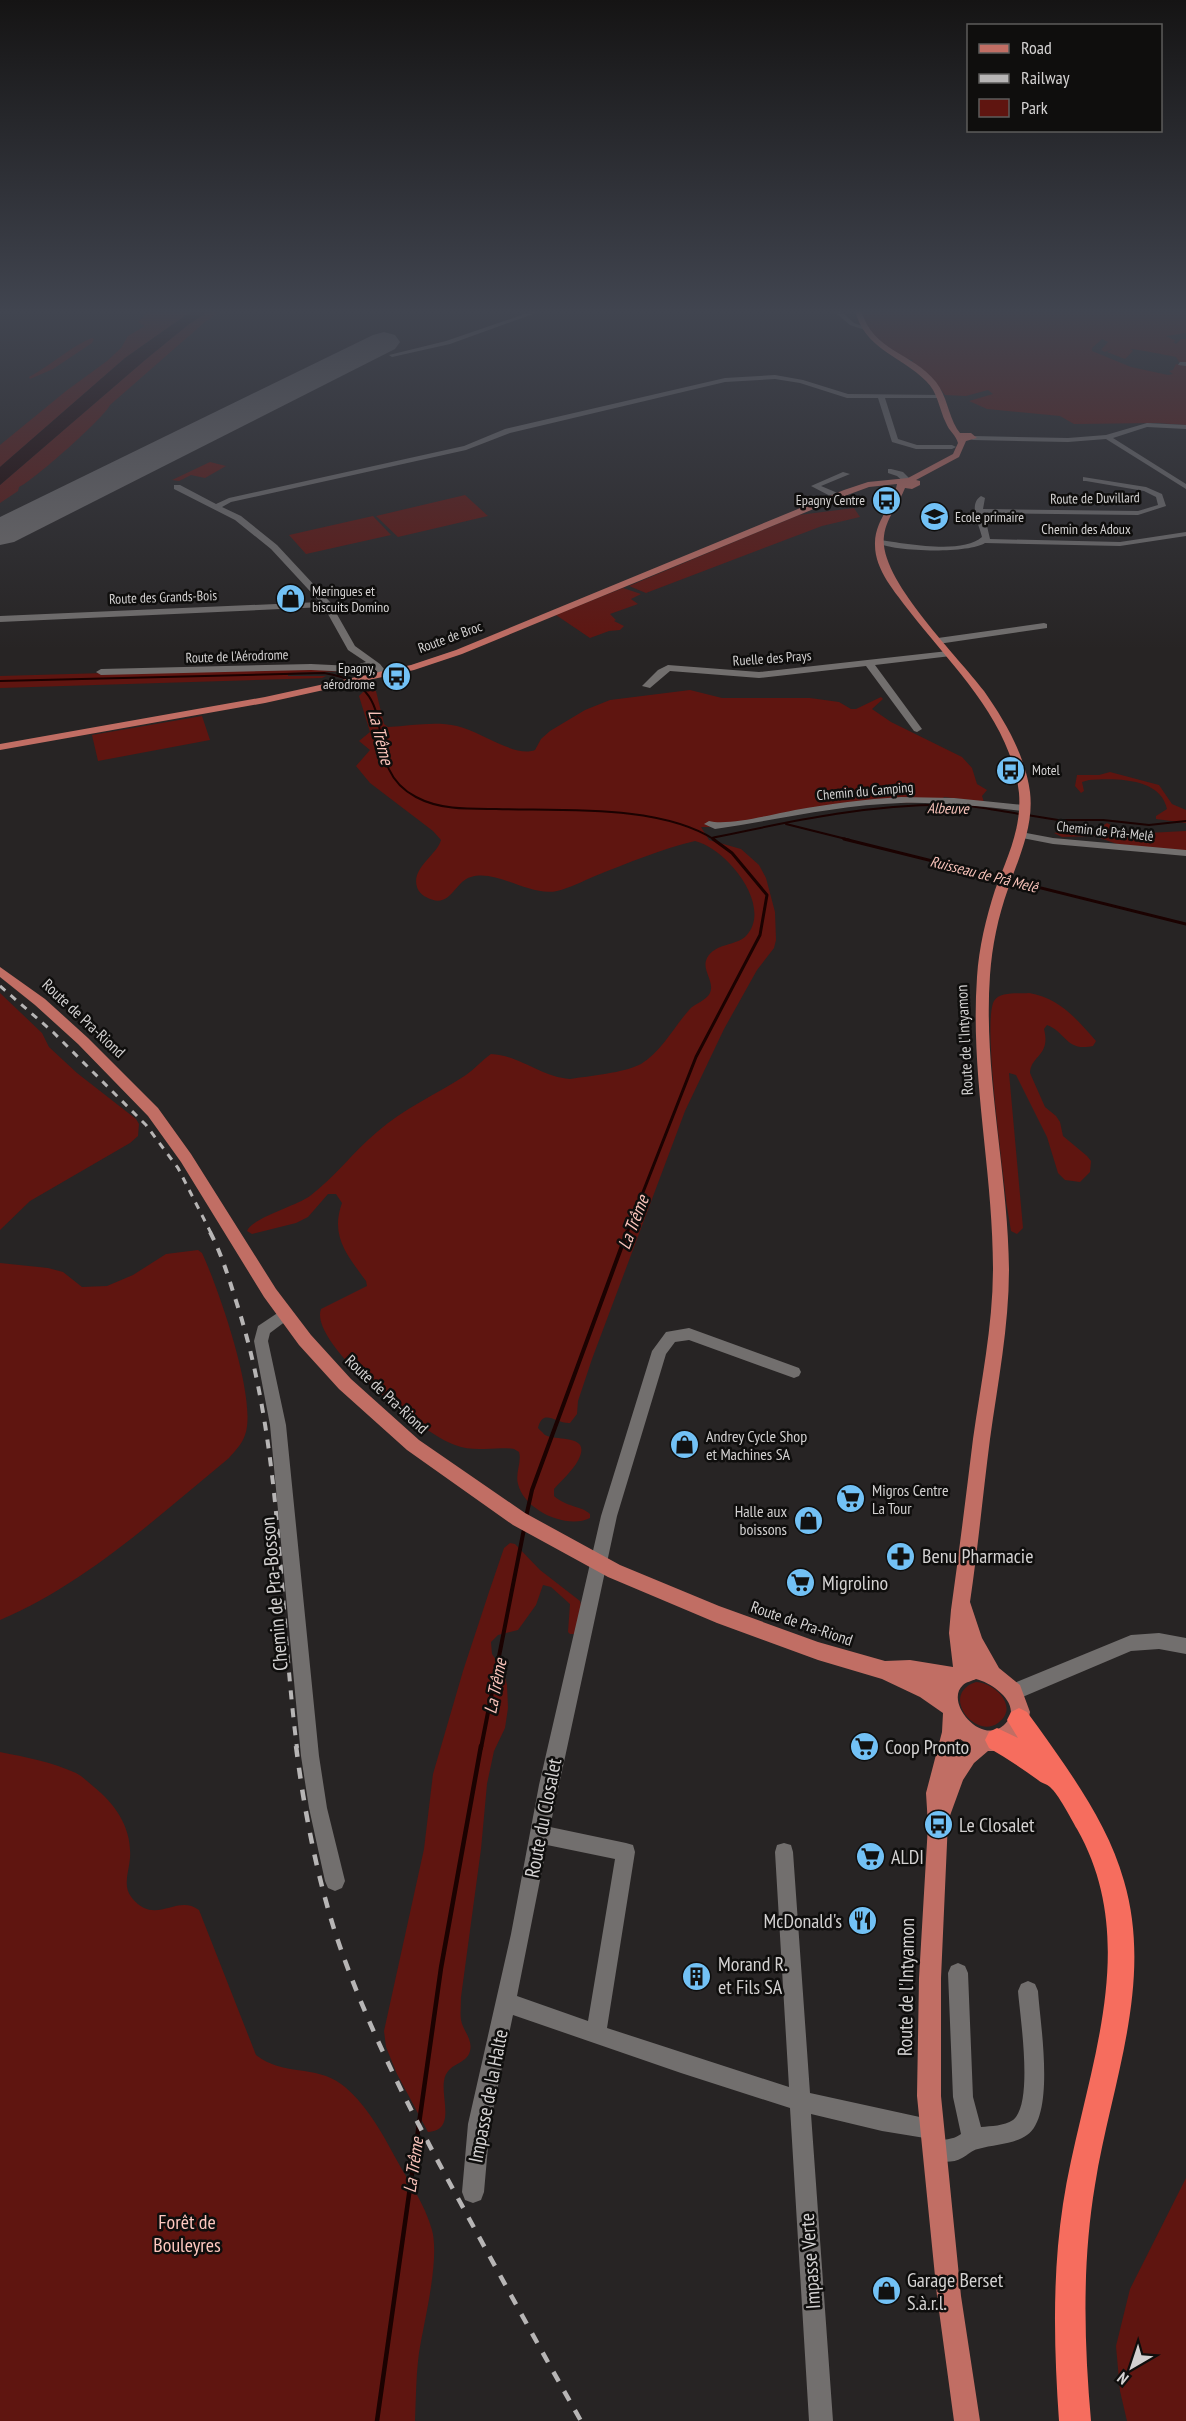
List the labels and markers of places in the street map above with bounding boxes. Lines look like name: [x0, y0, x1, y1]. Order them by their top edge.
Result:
bus stop icon: Epagny Centre: [870, 484, 902, 516]
place label: Epagny Centre: [796, 491, 865, 509]
school or university icon: Ecole primaire: [918, 501, 950, 533]
place label: Ecole primaire: [955, 508, 1024, 526]
place label: Meringues et biscuits Domino: [312, 582, 389, 616]
shop icon: Meringues et biscuits Domino: [275, 583, 307, 615]
place label: Epagny, aérodrome: [323, 659, 375, 693]
bus stop icon: Epagny, aérodrome: [380, 660, 412, 692]
bus stop icon: Motel: [995, 754, 1027, 786]
place label: Motel: [1032, 761, 1060, 779]
place label: Andrey Cycle Shop et Machines SA: [706, 1426, 807, 1464]
shop icon: Andrey Cycle Shop et Machines SA: [669, 1429, 701, 1461]
place label: Migros Centre La Tour: [872, 1480, 949, 1518]
supermarket icon: Migros Centre La Tour: [835, 1483, 867, 1515]
place label: Halle aux boissons: [735, 1501, 787, 1539]
shop icon: Halle aux boissons: [792, 1504, 824, 1536]
pharmacy icon: Benu Pharmacie: [885, 1540, 917, 1572]
place label: Benu Pharmacie: [922, 1543, 1033, 1569]
supermarket icon: Migrolino: [785, 1567, 817, 1599]
place label: Migrolino: [822, 1570, 888, 1596]
supermarket icon: Coop Pronto: [848, 1731, 880, 1763]
place label: Coop Pronto: [885, 1734, 969, 1760]
bus stop icon: Le Closalet: [922, 1809, 954, 1841]
place label: Le Closalet: [959, 1812, 1035, 1838]
supermarket icon: ALDI: [854, 1841, 886, 1873]
place label: ALDI: [891, 1844, 924, 1870]
restaurant icon: McDonald's: [847, 1905, 879, 1937]
place label: McDonald's: [764, 1908, 842, 1934]
place label: Morand R. et Fils SA: [718, 1951, 788, 2000]
building icon: Morand R. et Fils SA: [681, 1960, 713, 1992]
place label: Garage Berset S.à.r.l.: [907, 2267, 1004, 2316]
shop icon: Garage Berset S.à.r.l.: [870, 2275, 902, 2307]

